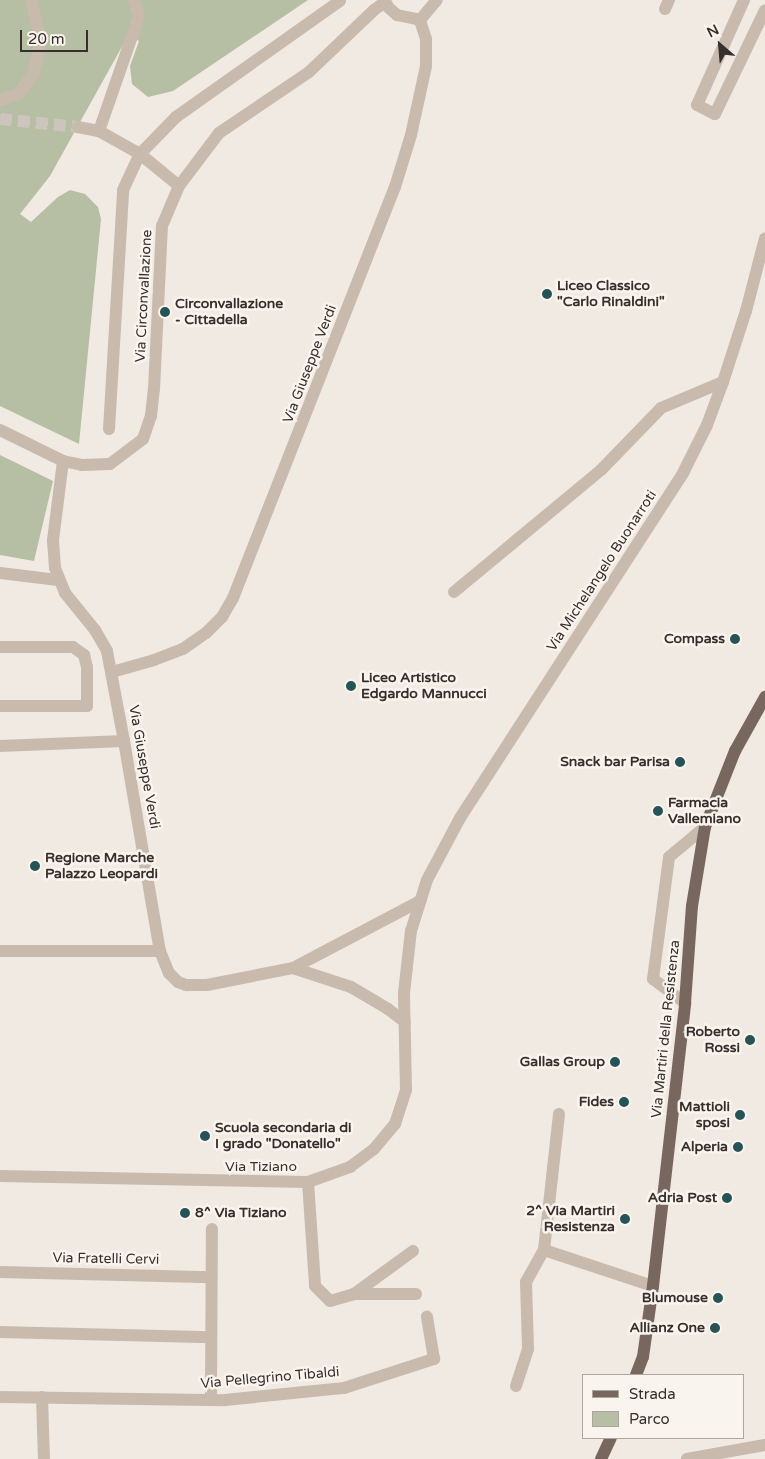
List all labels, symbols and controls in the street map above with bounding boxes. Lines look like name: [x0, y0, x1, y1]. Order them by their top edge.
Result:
scale bar: [22, 20, 90, 52]
north arrow: [695, 20, 745, 70]
text: N: [704, 21, 722, 41]
text: 20 m: [28, 30, 65, 48]
street label: Via Circonvallazione: [132, 229, 156, 363]
place label: Liceo Classico "Carlo Rinaldini": [557, 278, 665, 310]
marker: Liceo Classico "Carlo Rinaldini": [541, 288, 553, 300]
place label: Circonvallazione - Cittadella: [175, 296, 283, 328]
street label: Via Giuseppe Verdi: [280, 302, 340, 426]
marker: Circonvallazione - Cittadella: [159, 306, 171, 318]
street label: Via Michelangelo Buonarroti: [544, 487, 660, 655]
place label: Compass: [664, 631, 725, 647]
marker: Compass: [729, 633, 741, 645]
place label: Liceo Artistico Edgardo Mannucci: [361, 670, 487, 702]
marker: Liceo Artistico Edgardo Mannucci: [345, 680, 357, 692]
street label: Via Giuseppe Verdi: [125, 704, 163, 830]
place label: Snack bar Parisa: [560, 754, 670, 770]
marker: Snack bar Parisa: [674, 756, 686, 768]
place label: Farmacia Vallemiano: [668, 795, 741, 828]
marker: Farmacia Vallemiano: [652, 805, 664, 817]
place label: Regione Marche Palazzo Leopardi: [45, 850, 158, 882]
marker: Regione Marche Palazzo Leopardi: [29, 860, 41, 872]
street label: Via Martiri della Resistenza: [648, 939, 684, 1119]
place label: Roberto Rossi: [686, 1024, 740, 1056]
marker: Roberto Rossi: [744, 1034, 756, 1046]
place label: Gallas Group: [520, 1054, 605, 1070]
marker: Gallas Group: [609, 1056, 621, 1068]
place label: Fides: [579, 1094, 614, 1110]
marker: Fides: [618, 1096, 630, 1108]
place label: Mattioli sposi: [679, 1099, 730, 1132]
marker: Mattioli sposi: [734, 1109, 746, 1121]
place label: Scuola secondaria di I grado "Donatello": [215, 1120, 352, 1152]
marker: Scuola secondaria di I grado "Donatello": [199, 1130, 211, 1142]
place label: Alperia: [681, 1139, 728, 1155]
marker: Alperia: [732, 1141, 744, 1153]
street label: Via Tiziano: [225, 1159, 297, 1175]
place label: Adria Post: [648, 1190, 717, 1206]
marker: Adria Post: [721, 1192, 733, 1204]
place label: 2^ Via Martiri Resistenza: [526, 1203, 615, 1236]
place label: 8^ Via Tiziano: [195, 1205, 287, 1221]
marker: 8^ Via Tiziano: [179, 1207, 191, 1219]
marker: 2^ Via Martiri Resistenza: [619, 1213, 631, 1225]
street label: Via Fratelli Cervi: [52, 1250, 160, 1268]
place label: Blumouse: [642, 1290, 708, 1306]
marker: Blumouse: [712, 1292, 724, 1304]
place label: Allianz One: [629, 1320, 705, 1336]
marker: Allianz One: [709, 1322, 721, 1334]
street label: Via Pellegrino Tibaldi: [200, 1364, 340, 1392]
legend: [582, 1374, 745, 1439]
text: Strada: [629, 1385, 676, 1403]
text: Parco: [629, 1410, 670, 1428]

